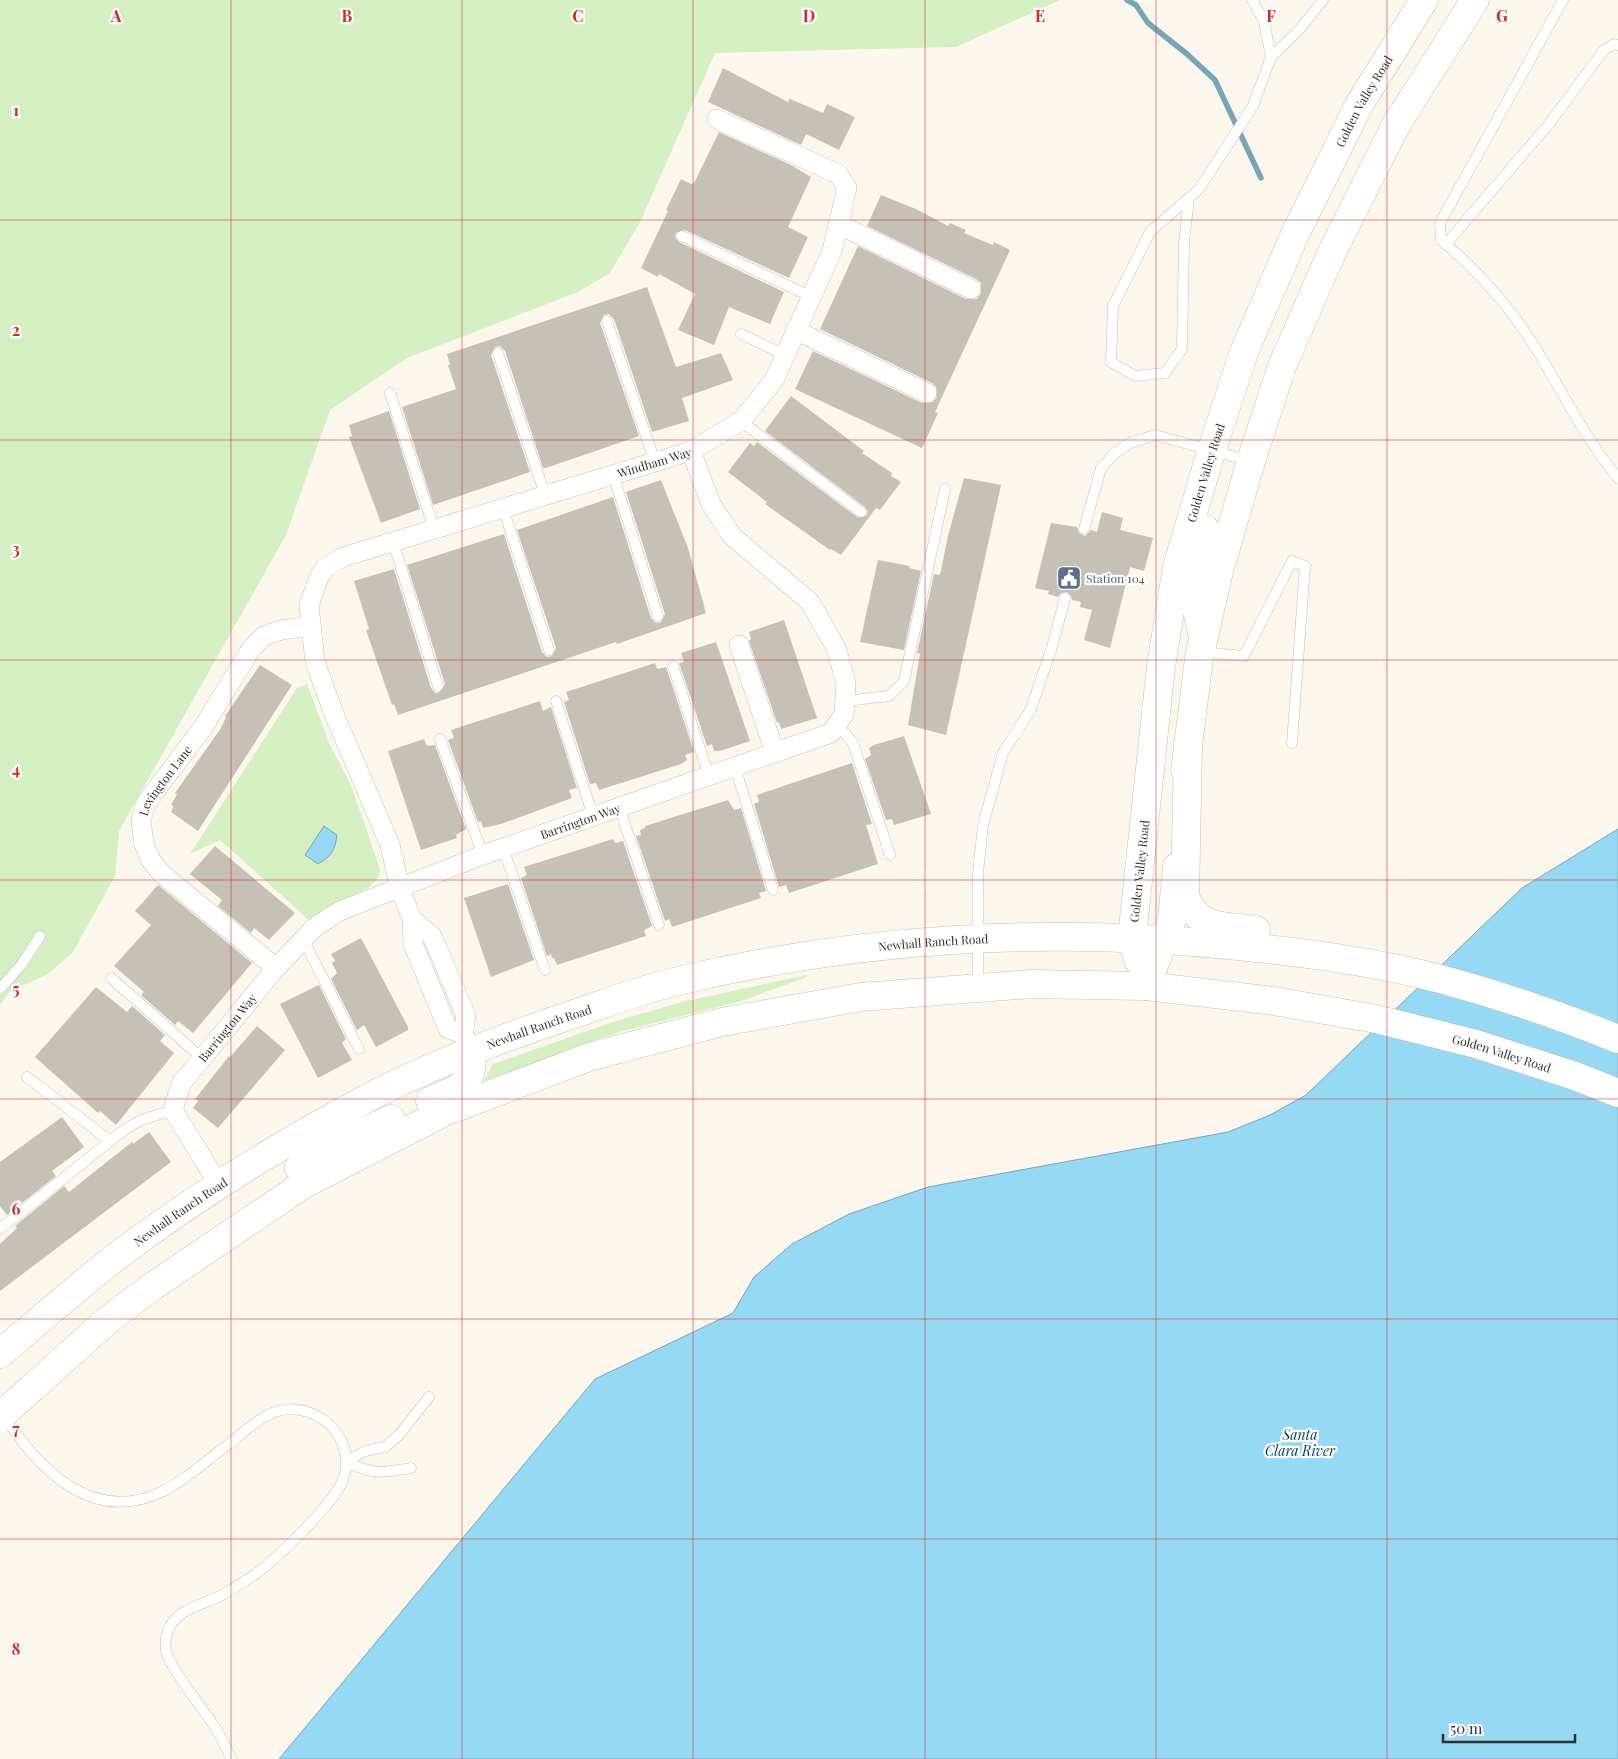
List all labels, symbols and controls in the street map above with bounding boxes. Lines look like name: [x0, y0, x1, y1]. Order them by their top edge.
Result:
text: A: [110, 5, 122, 26]
text: B: [342, 5, 353, 26]
text: C: [572, 5, 584, 26]
text: D: [803, 5, 815, 26]
text: E: [1035, 5, 1045, 26]
text: F: [1266, 5, 1276, 26]
text: G: [1496, 5, 1508, 26]
street label: Golden Valley Road: [1332, 52, 1396, 149]
text: 1: [13, 99, 19, 120]
text: 2: [12, 319, 20, 340]
street label: Golden Valley Road: [1183, 421, 1228, 524]
street label: Windham Way: [614, 443, 693, 481]
text: 3: [12, 538, 20, 559]
public building icon: Station 104: [1056, 565, 1082, 591]
place label: Station 104: [1086, 570, 1145, 586]
street label: Lexington Lane: [135, 742, 195, 817]
text: 4: [12, 758, 20, 779]
street label: Barrington Way: [538, 799, 622, 842]
street label: Golden Valley Road: [1126, 819, 1152, 923]
street label: Newhall Ranch Road: [877, 930, 989, 954]
text: 5: [12, 978, 20, 999]
street label: Barrington Way: [194, 990, 260, 1065]
street label: Newhall Ranch Road: [484, 1001, 594, 1052]
street label: Golden Valley Road: [1451, 1030, 1553, 1076]
street label: Newhall Ranch Road: [130, 1174, 230, 1249]
text: 6: [12, 1198, 21, 1219]
text: 7: [12, 1418, 20, 1439]
water label: Santa Clara River: [1265, 1425, 1336, 1460]
text: 8: [12, 1638, 21, 1659]
scale bar: [1443, 1712, 1576, 1744]
text: 50 m: [1450, 1718, 1483, 1738]

